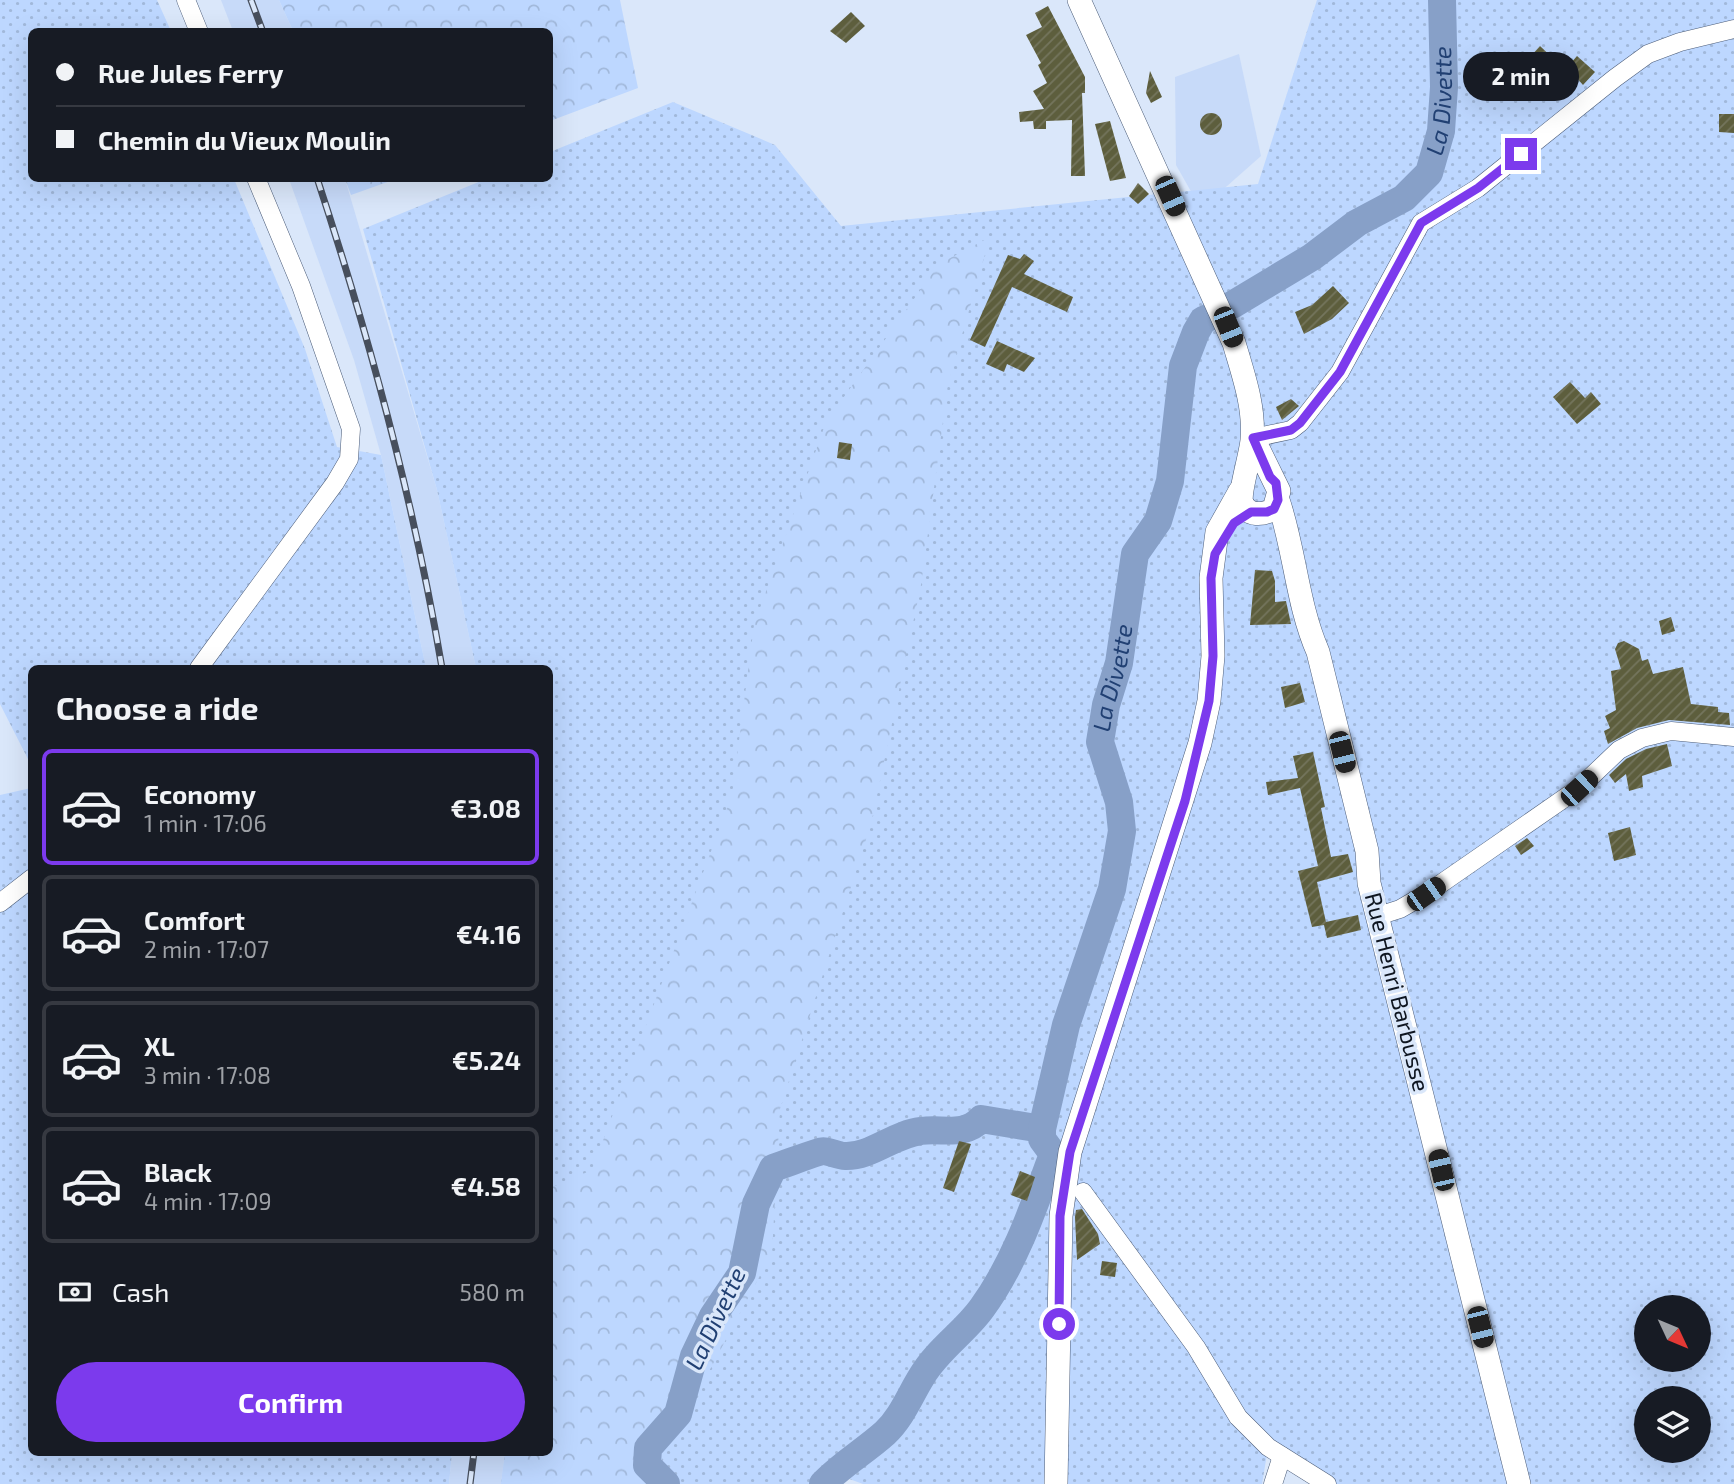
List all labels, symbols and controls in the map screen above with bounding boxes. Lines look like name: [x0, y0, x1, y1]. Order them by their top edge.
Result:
water label: La Divette: [1419, 46, 1457, 158]
callout: 2 min: [1463, 52, 1579, 102]
text: Rue Jules Ferry: [98, 57, 283, 88]
text: 2 min: [1492, 62, 1550, 90]
text: Chemin du Vieux Moulin: [98, 124, 391, 155]
route end: [1505, 138, 1537, 170]
car: [1152, 173, 1189, 219]
car: [1211, 304, 1246, 350]
water label: La Divette: [1086, 622, 1138, 734]
text: Choose a ride: [56, 688, 259, 726]
car: [1327, 729, 1358, 775]
car: [1557, 766, 1602, 810]
icon: car: [60, 776, 123, 839]
text: Economy: [144, 778, 256, 809]
text: €3.08: [451, 792, 521, 823]
text: 1 min · 17:06: [144, 809, 267, 837]
car: [1403, 873, 1450, 915]
street label: Rue Henri Barbusse: [1360, 889, 1436, 1094]
icon: car: [60, 902, 123, 965]
text: Comfort: [144, 904, 245, 935]
text: €4.16: [456, 918, 521, 949]
text: 2 min · 17:07: [144, 935, 269, 963]
icon: car: [60, 1028, 123, 1091]
text: XL: [144, 1030, 175, 1061]
text: €5.24: [452, 1044, 521, 1075]
text: 3 min · 17:08: [144, 1061, 271, 1089]
car: [1427, 1147, 1456, 1193]
icon: car: [60, 1154, 123, 1217]
text: Black: [144, 1156, 212, 1187]
text: €4.58: [451, 1170, 521, 1201]
text: 4 min · 17:09: [144, 1187, 272, 1215]
water label: La Divette: [678, 1262, 751, 1374]
icon: cash: [56, 1273, 94, 1311]
text: Cash: [112, 1276, 169, 1307]
text: 580 m: [460, 1278, 525, 1306]
north arrow: [1634, 1295, 1712, 1372]
map controls: [1634, 1295, 1711, 1463]
car: [1465, 1304, 1496, 1350]
route start: [1043, 1308, 1075, 1340]
button: Confirm: [56, 1362, 525, 1442]
button: layers: [1634, 1386, 1711, 1463]

